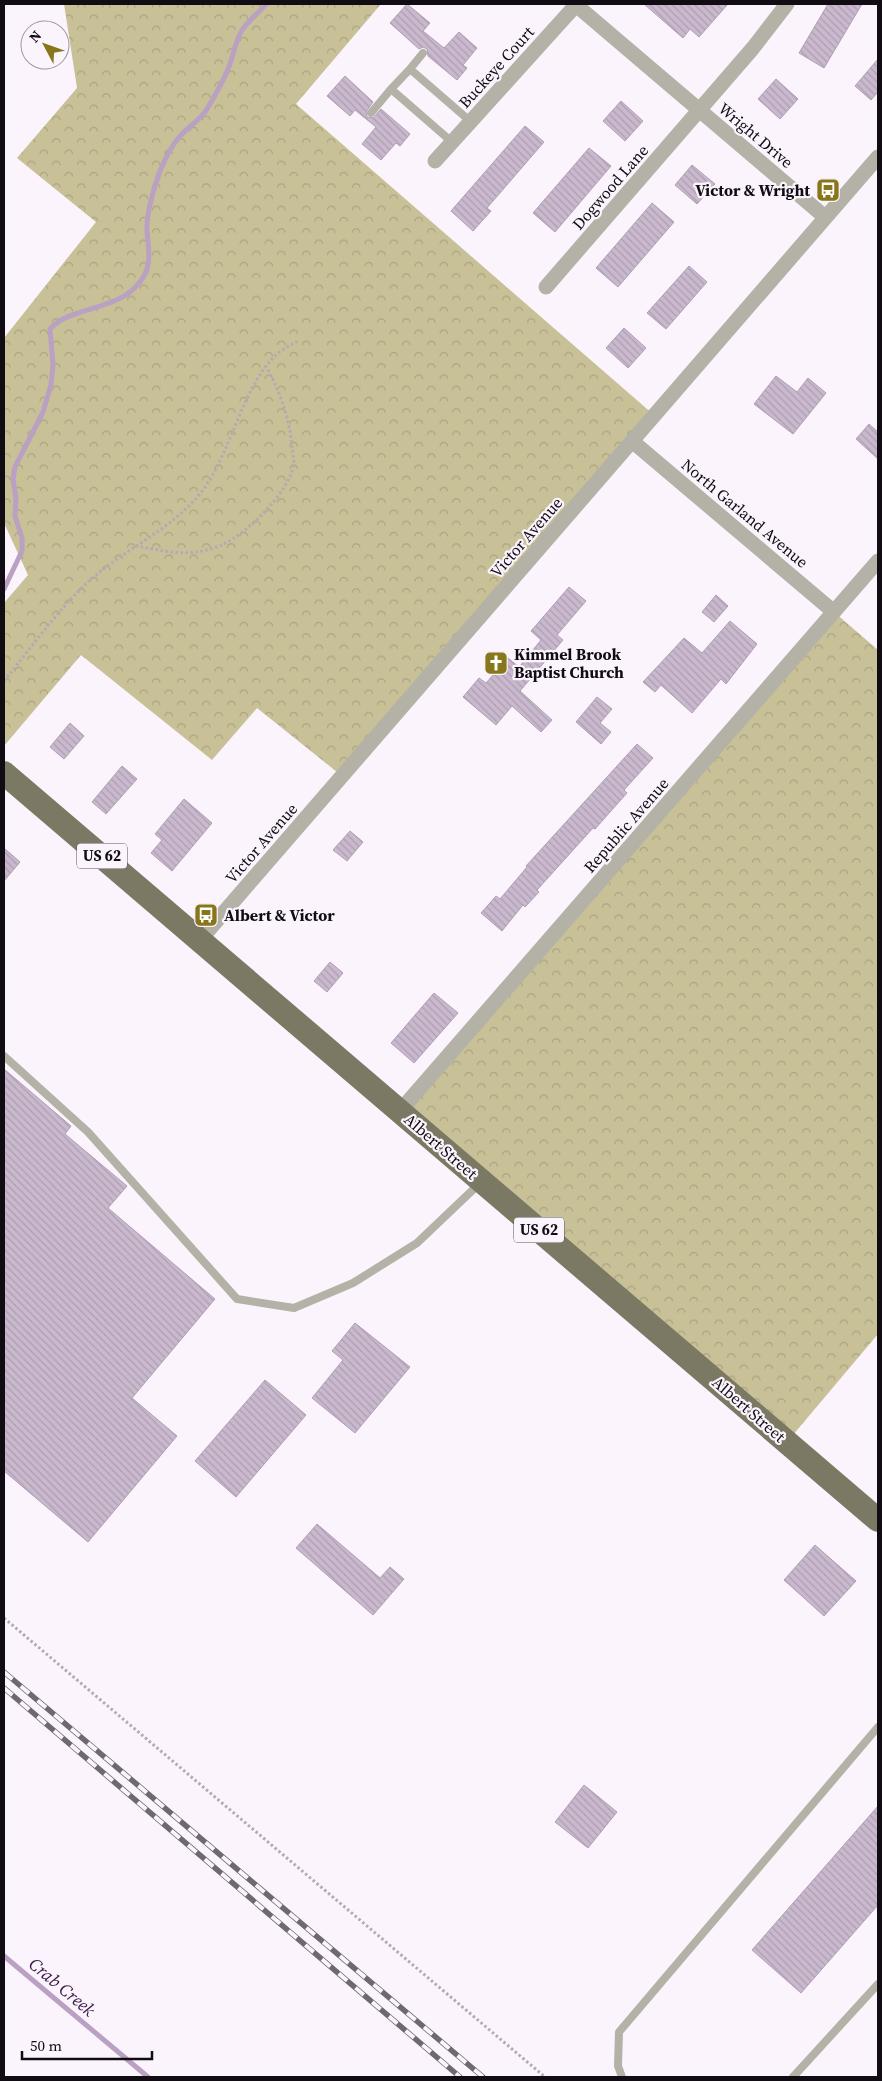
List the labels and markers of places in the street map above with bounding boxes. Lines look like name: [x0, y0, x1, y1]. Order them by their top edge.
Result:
bus stop icon: Victor & Wright: [815, 177, 841, 203]
place label: Victor & Wright: [695, 179, 810, 201]
place label: Kimmel Brook Baptist Church: [514, 643, 624, 683]
church icon: Kimmel Brook Baptist Church: [483, 650, 509, 676]
bus stop icon: Albert & Victor: [193, 902, 219, 928]
place label: Albert & Victor: [224, 904, 335, 926]

